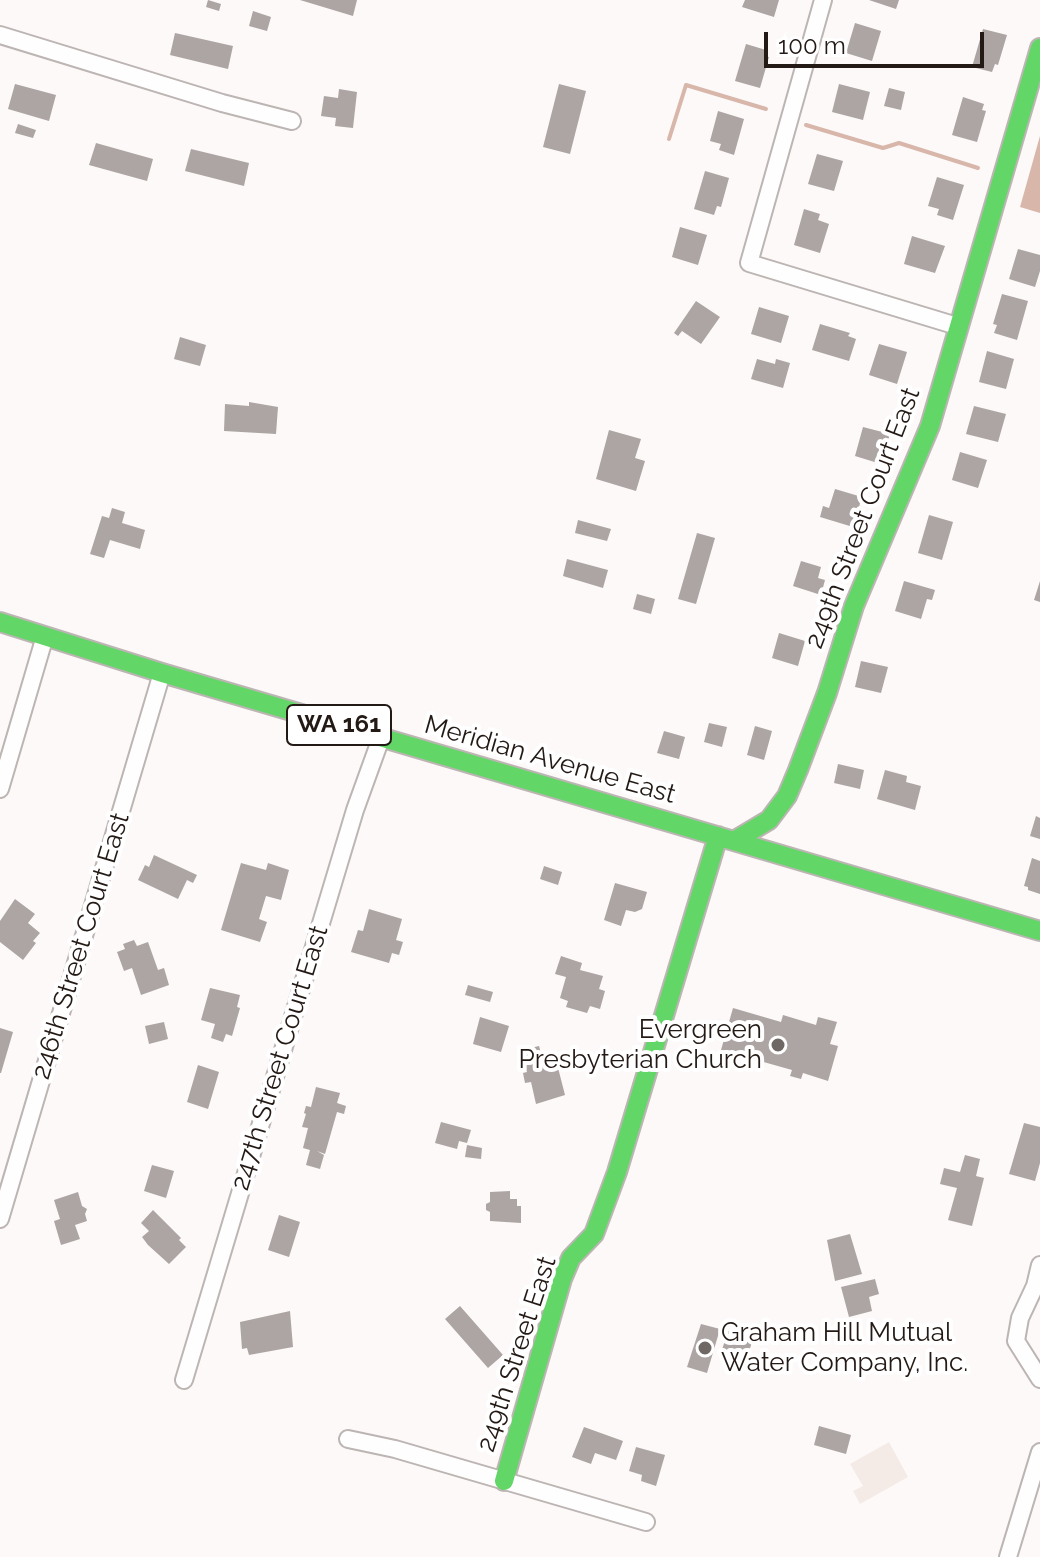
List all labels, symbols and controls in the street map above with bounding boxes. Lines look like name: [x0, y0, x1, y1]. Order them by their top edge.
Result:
scale bar: [768, 16, 988, 66]
text: 100 m: [778, 31, 846, 60]
street label: 249th Street Court East: [799, 383, 927, 653]
road number: WA 161: [287, 705, 391, 745]
street label: Meridian Avenue East: [421, 709, 679, 811]
street label: 246th Street Court East: [26, 809, 136, 1083]
street label: 247th Street Court East: [225, 922, 335, 1194]
place label: Evergreen Presbyterian Church: [519, 1014, 762, 1076]
marker: Evergreen Presbyterian Church: [769, 1036, 787, 1054]
street label: 249th Street East: [471, 1252, 563, 1456]
place label: Graham Hill Mutual Water Company, Inc.: [721, 1317, 968, 1378]
marker: Graham Hill Mutual Water Company, Inc.: [696, 1339, 714, 1357]

